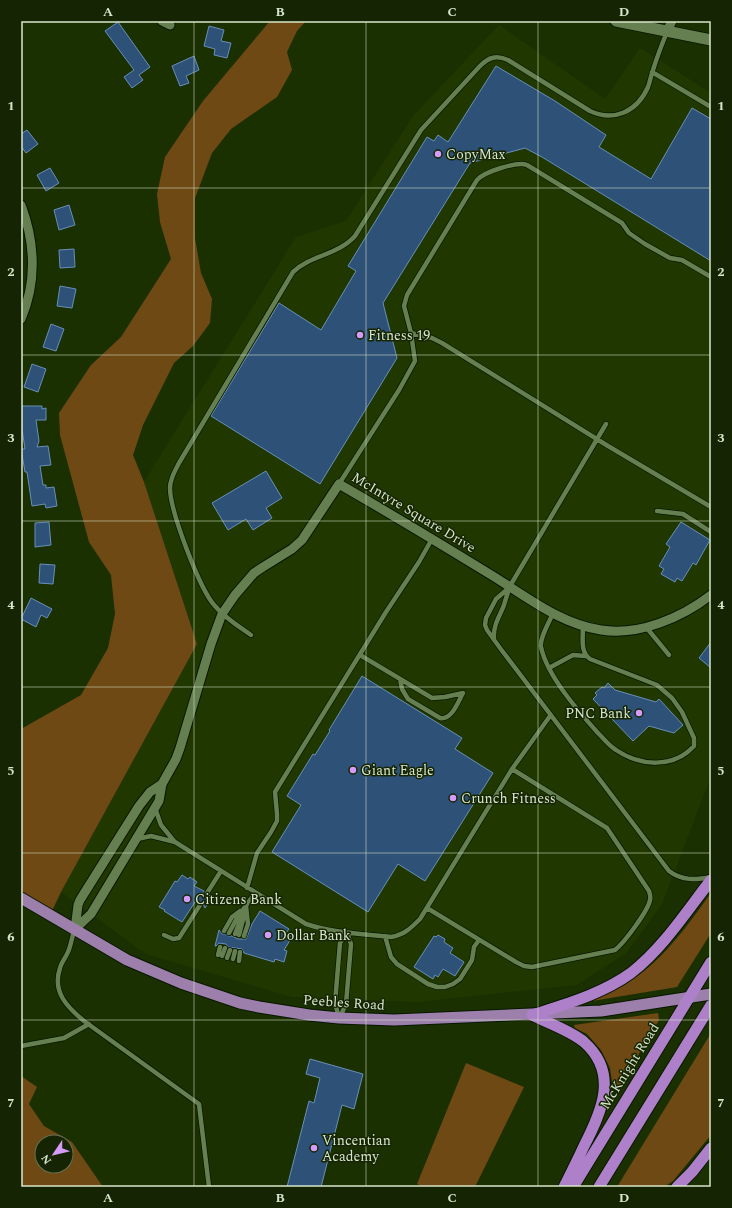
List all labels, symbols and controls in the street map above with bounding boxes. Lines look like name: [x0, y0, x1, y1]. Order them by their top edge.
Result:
text: A: [103, 2, 113, 22]
text: B: [275, 2, 285, 22]
text: C: [447, 2, 457, 22]
text: D: [619, 2, 629, 22]
text: 1: [7, 96, 15, 116]
text: 1: [717, 96, 725, 116]
place label: CopyMax: [446, 144, 506, 165]
marker: CopyMax: [433, 149, 443, 159]
text: 2: [7, 262, 15, 282]
text: 2: [717, 262, 725, 282]
place label: Fitness 19: [368, 325, 430, 346]
marker: Fitness 19: [355, 330, 365, 340]
text: 3: [7, 428, 15, 448]
text: 3: [717, 428, 725, 448]
street label: McIntyre Square Drive: [348, 467, 480, 558]
text: 4: [7, 595, 15, 615]
text: 4: [717, 595, 725, 615]
place label: PNC Bank: [565, 703, 631, 724]
marker: PNC Bank: [634, 708, 644, 718]
place label: Giant Eagle: [361, 760, 434, 781]
text: 5: [7, 761, 15, 781]
text: 5: [717, 761, 725, 781]
marker: Giant Eagle: [348, 765, 358, 775]
place label: Crunch Fitness: [461, 788, 556, 809]
marker: Crunch Fitness: [448, 793, 458, 803]
place label: Citizens Bank: [195, 889, 282, 910]
marker: Citizens Bank: [182, 894, 192, 904]
place label: Dollar Bank: [276, 925, 351, 946]
text: 6: [7, 927, 15, 947]
text: 6: [717, 927, 725, 947]
marker: Dollar Bank: [263, 930, 273, 940]
street label: Peebles Road: [302, 989, 386, 1016]
street label: McKnight Road: [594, 1019, 664, 1114]
text: 7: [7, 1093, 15, 1113]
text: 7: [717, 1093, 725, 1113]
place label: Vincentian Academy: [322, 1130, 391, 1167]
north arrow: [34, 1134, 74, 1174]
marker: Vincentian Academy: [309, 1143, 319, 1153]
text: N: [37, 1151, 56, 1168]
text: A: [103, 1188, 113, 1208]
text: B: [275, 1188, 285, 1208]
text: C: [447, 1188, 457, 1208]
text: D: [619, 1188, 629, 1208]

